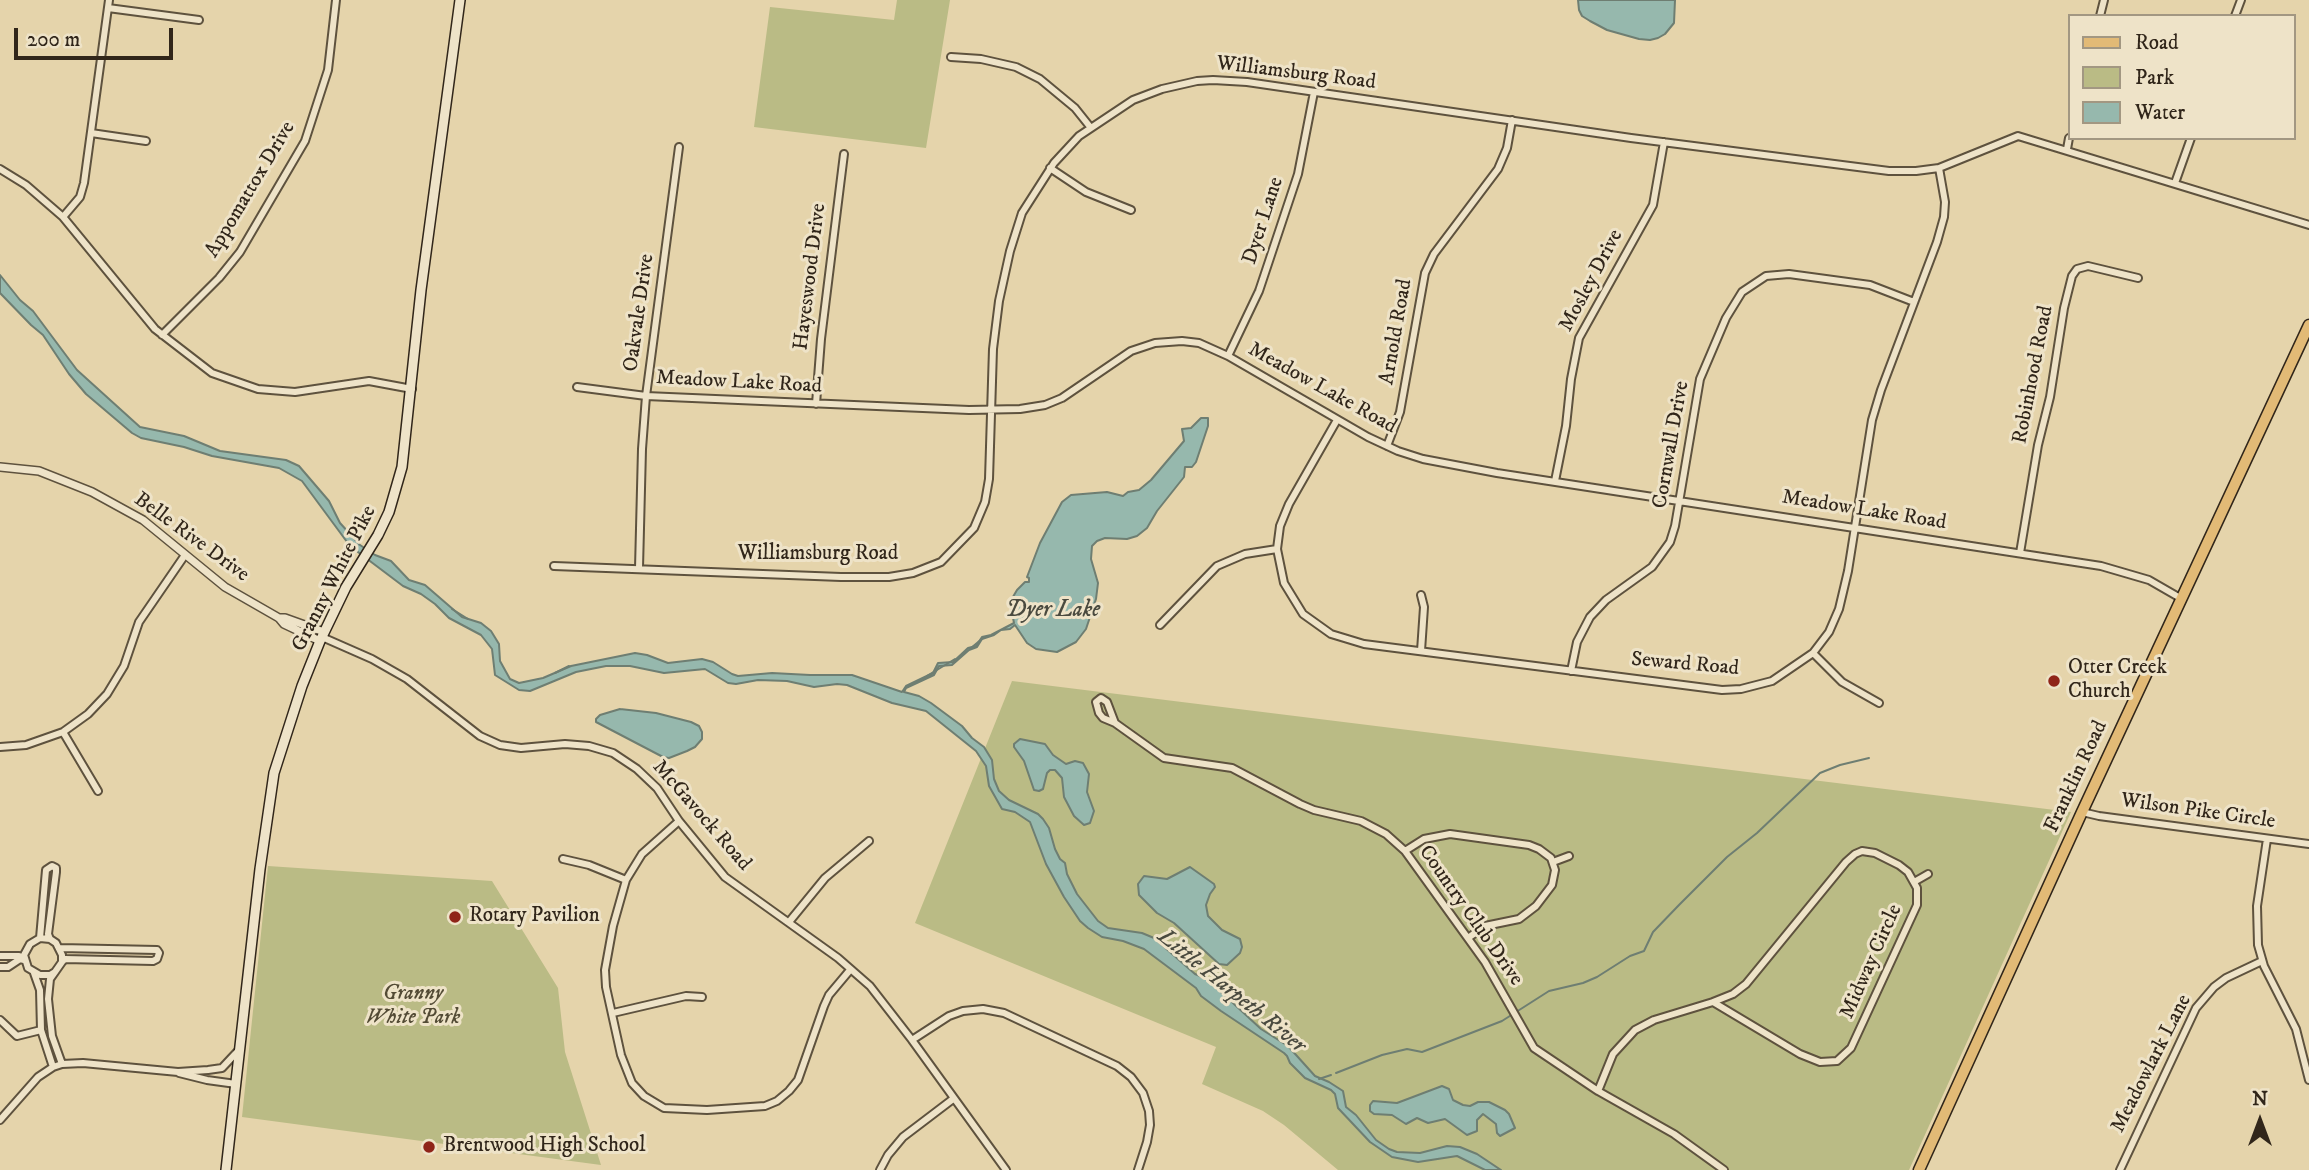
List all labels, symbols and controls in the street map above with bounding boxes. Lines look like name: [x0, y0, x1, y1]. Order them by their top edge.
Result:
scale bar: [18, 14, 177, 58]
legend: [2068, 14, 2295, 140]
text: 200 m: [27, 27, 80, 53]
text: Road: [2135, 30, 2179, 56]
street label: Williamsburg Road: [1215, 52, 1377, 96]
text: Park: [2135, 65, 2174, 91]
text: Water: [2135, 100, 2185, 126]
street label: Appomattox Drive: [200, 117, 302, 263]
street label: Dyer Lane: [1238, 174, 1290, 268]
street label: Hayeswood Drive: [789, 202, 833, 352]
street label: Mosley Drive: [1555, 226, 1629, 336]
street label: Oakvale Drive: [619, 253, 661, 373]
street label: Arnold Road: [1375, 277, 1419, 387]
street label: Robinhood Road: [2008, 304, 2060, 446]
street label: Meadow Lake Road: [1243, 338, 1401, 440]
street label: Meadow Lake Road: [655, 366, 823, 400]
street label: Cornwall Drive: [1648, 379, 1696, 511]
street label: Meadow Lake Road: [1780, 486, 1948, 536]
street label: Belle Rive Drive: [128, 488, 254, 588]
street label: Granny White Pike: [287, 502, 383, 656]
street label: Williamsburg Road: [738, 542, 898, 568]
water label: Dyer Lake: [1006, 597, 1100, 625]
street label: Seward Road: [1630, 648, 1740, 682]
place label: Otter Creek Church: [2068, 656, 2167, 706]
marker: Otter Creek Church: [2046, 673, 2062, 689]
street label: Franklin Road: [2040, 717, 2114, 837]
street label: McGavock Road: [646, 756, 756, 876]
street label: Wilson Pike Circle: [2119, 789, 2277, 835]
street label: Country Club Drive: [1412, 841, 1528, 991]
street label: Midway Circle: [1836, 901, 1908, 1023]
place label: Rotary Pavilion: [469, 904, 600, 930]
marker: Rotary Pavilion: [447, 909, 463, 925]
water label: Little Harpeth River: [1151, 924, 1311, 1060]
park label: Granny White Park: [366, 982, 460, 1032]
street label: Meadowlark Lane: [2106, 991, 2198, 1137]
north arrow: [2225, 1086, 2295, 1156]
text: N: [2252, 1088, 2268, 1111]
place label: Brentwood High School: [443, 1134, 646, 1160]
marker: Brentwood High School: [421, 1139, 437, 1155]

